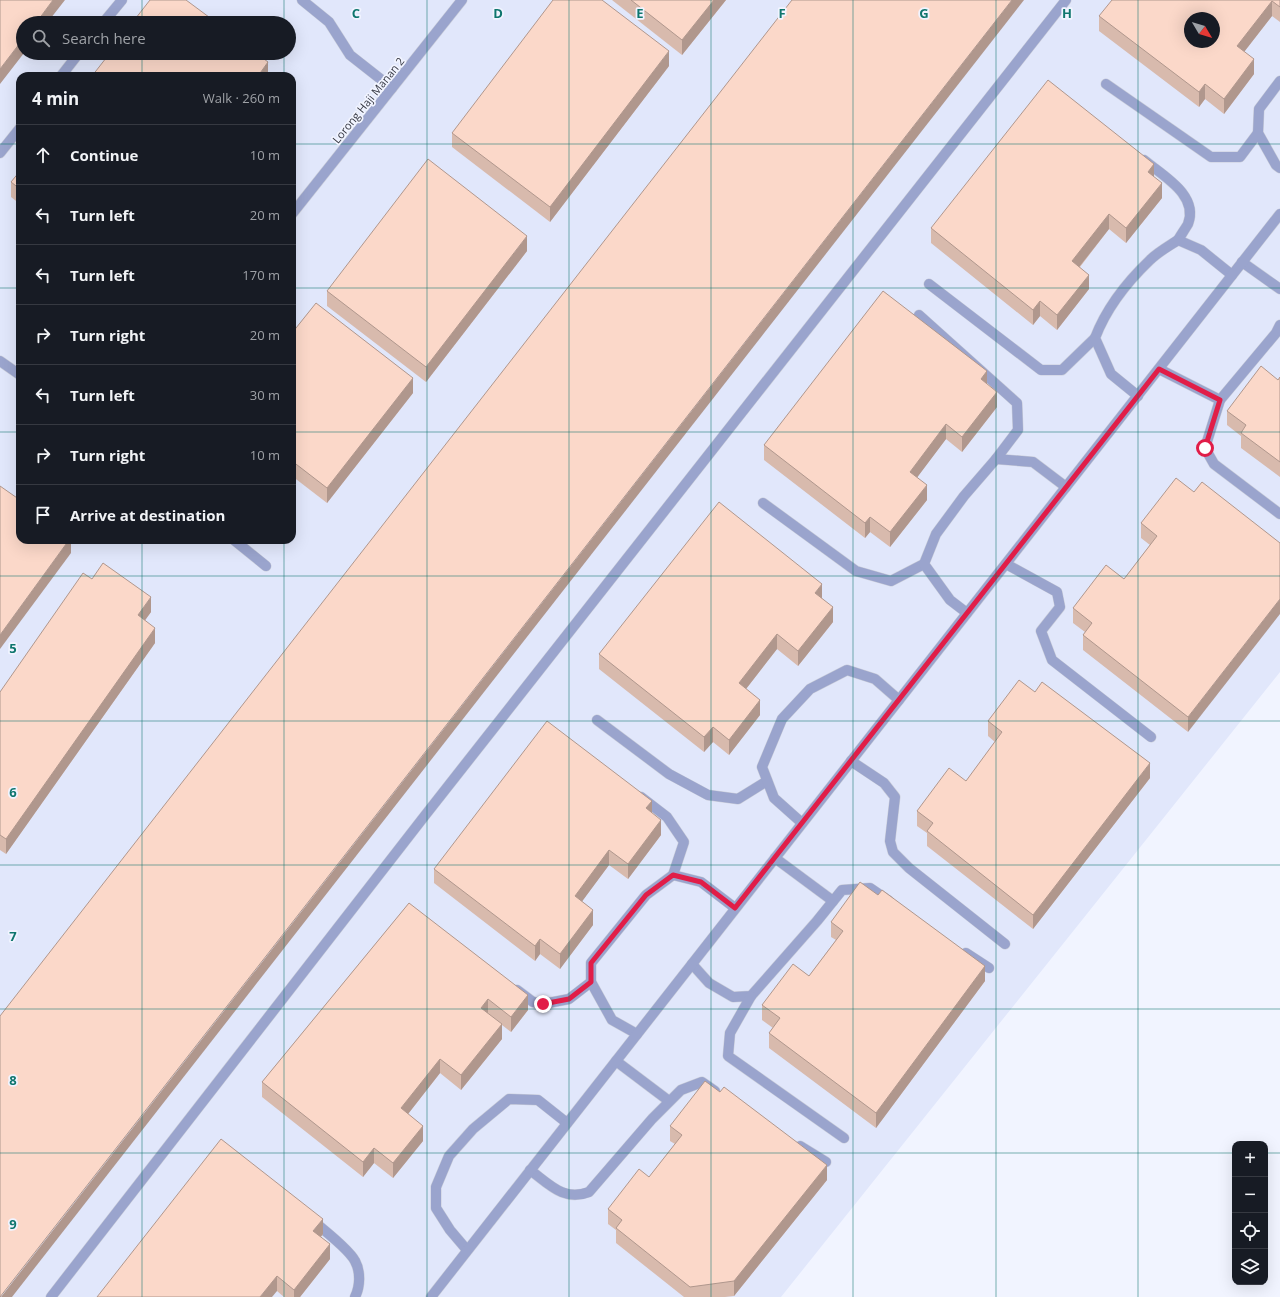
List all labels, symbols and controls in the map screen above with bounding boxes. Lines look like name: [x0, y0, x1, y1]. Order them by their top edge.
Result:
text: C: [352, 4, 360, 22]
text: D: [493, 4, 503, 22]
text: E: [636, 4, 644, 22]
text: F: [778, 4, 786, 22]
text: G: [919, 4, 929, 22]
text: H: [1062, 4, 1072, 22]
north arrow: [1184, 12, 1220, 48]
search box: [16, 16, 296, 60]
icon: search: [30, 27, 52, 49]
text: Search here: [62, 28, 146, 48]
street label: Lorong Haji Manan 2: [329, 54, 407, 146]
text: 4 min: [32, 87, 79, 110]
text: Walk · 260 m: [203, 89, 280, 107]
icon: ahead: [32, 144, 54, 166]
text: Continue: [70, 145, 138, 165]
text: 10 m: [250, 146, 280, 164]
icon: left: [32, 204, 54, 226]
text: Turn left: [70, 205, 135, 225]
text: 20 m: [250, 206, 280, 224]
icon: left: [32, 264, 54, 286]
text: Turn left: [70, 265, 135, 285]
text: 170 m: [242, 266, 280, 284]
icon: right: [32, 324, 54, 346]
text: Turn right: [70, 325, 145, 345]
text: 20 m: [250, 326, 280, 344]
icon: left: [32, 384, 54, 406]
text: Turn left: [70, 385, 135, 405]
text: 30 m: [250, 386, 280, 404]
route start: [1196, 439, 1214, 457]
icon: right: [32, 444, 54, 466]
text: Turn right: [70, 445, 145, 465]
text: 10 m: [250, 446, 280, 464]
icon: arrive: [32, 504, 54, 526]
text: Arrive at destination: [70, 505, 225, 525]
text: 5: [9, 639, 17, 657]
text: 6: [9, 783, 17, 801]
text: 7: [9, 927, 17, 945]
route end: [534, 995, 552, 1013]
text: 8: [9, 1071, 17, 1089]
map controls: [1232, 1141, 1268, 1285]
button: +: [1232, 1141, 1268, 1177]
button: −: [1232, 1177, 1268, 1213]
button: locate: [1232, 1213, 1268, 1249]
text: 9: [9, 1215, 17, 1233]
button: layers: [1232, 1249, 1268, 1285]

